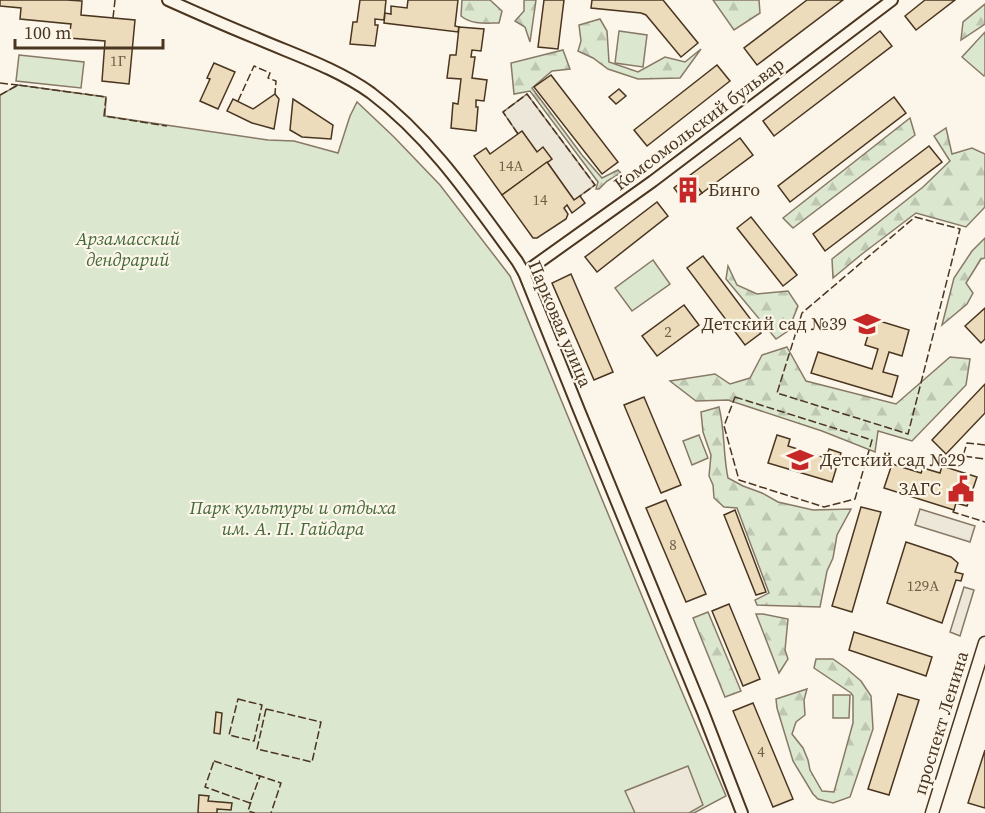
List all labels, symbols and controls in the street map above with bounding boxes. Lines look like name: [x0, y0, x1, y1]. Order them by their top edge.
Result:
scale bar: [15, 12, 164, 50]
text: 100 m: [24, 20, 71, 45]
house number: 1Г: [110, 50, 126, 71]
street label: Комсомольский бульвар: [608, 51, 789, 196]
house number: 14А: [499, 155, 524, 176]
building icon: Бинго: [673, 175, 703, 205]
place label: Бинго: [708, 177, 760, 202]
house number: 14: [532, 189, 548, 210]
park label: Арзамасский дендрарий: [75, 226, 181, 272]
street label: Парковая улица: [523, 257, 599, 392]
school or university icon: Детский сад №39: [852, 309, 882, 339]
place label: Детский сад №39: [701, 311, 847, 336]
house number: 2: [664, 321, 672, 342]
school or university icon: Детский сад №29: [785, 445, 815, 475]
place label: Детский сад №29: [820, 447, 966, 472]
public building icon: ЗАГС: [946, 474, 976, 504]
place label: ЗАГС: [899, 476, 941, 501]
park label: Парк культуры и отдыха им. А. П. Гайдара: [189, 495, 397, 541]
house number: 8: [669, 534, 677, 555]
house number: 129А: [907, 575, 939, 596]
street label: проспект Ленина: [907, 647, 974, 798]
house number: 4: [757, 741, 765, 762]

